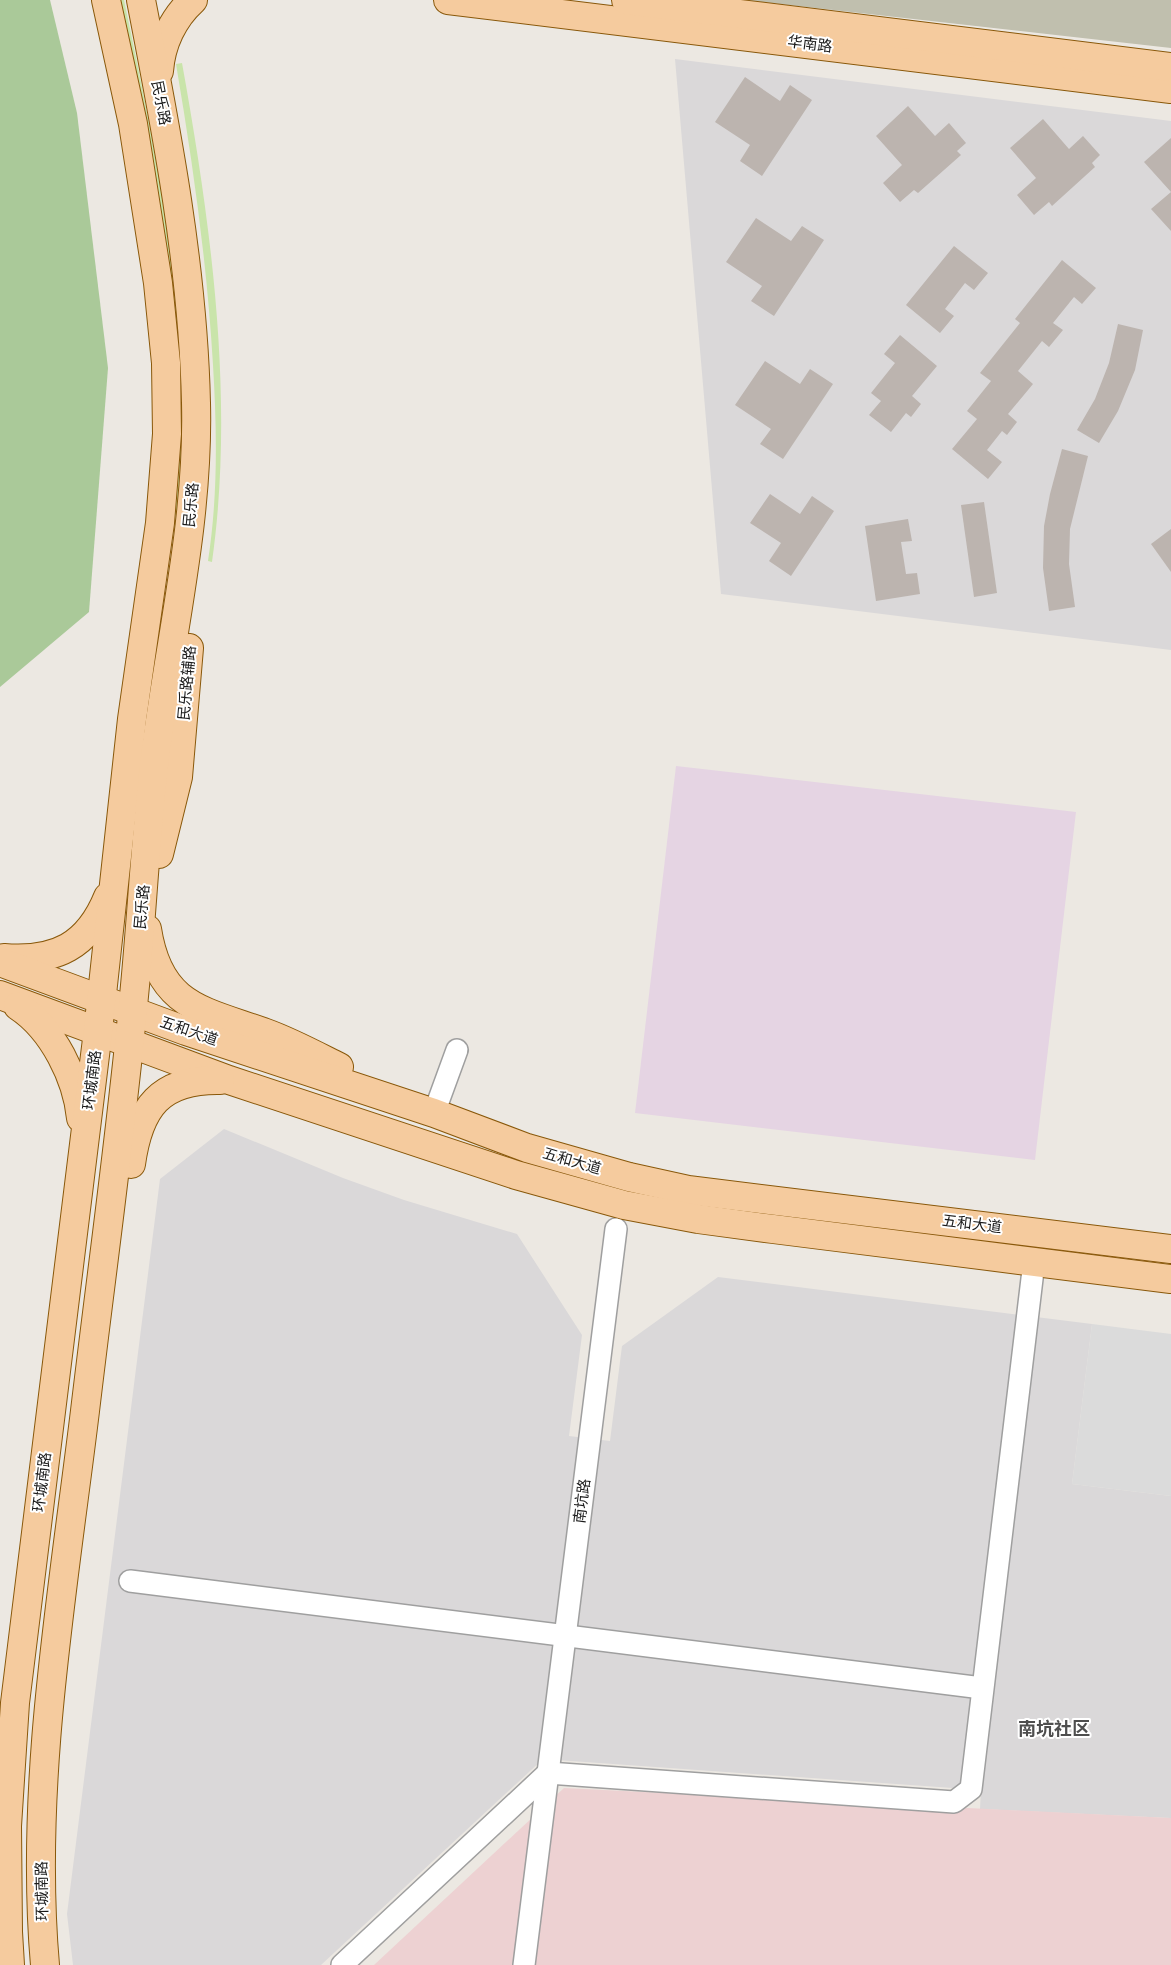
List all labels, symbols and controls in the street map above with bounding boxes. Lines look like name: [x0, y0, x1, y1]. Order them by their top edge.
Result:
street label: 华南路: [787, 31, 834, 55]
street label: 民乐路: [149, 79, 175, 127]
street label: 民乐路: [179, 482, 201, 528]
street label: 民乐路辅路: [174, 645, 198, 721]
street label: 民乐路: [130, 884, 152, 930]
street label: 五和大道: [158, 1012, 221, 1048]
street label: 环城南路: [78, 1049, 104, 1111]
street label: 五和大道: [541, 1143, 604, 1177]
street label: 五和大道: [941, 1210, 1003, 1236]
street label: 环城南路: [28, 1451, 54, 1513]
street label: 南坑路: [569, 1477, 593, 1524]
district label: 南坑社区: [1018, 1717, 1090, 1739]
street label: 环城南路: [31, 1861, 51, 1921]

